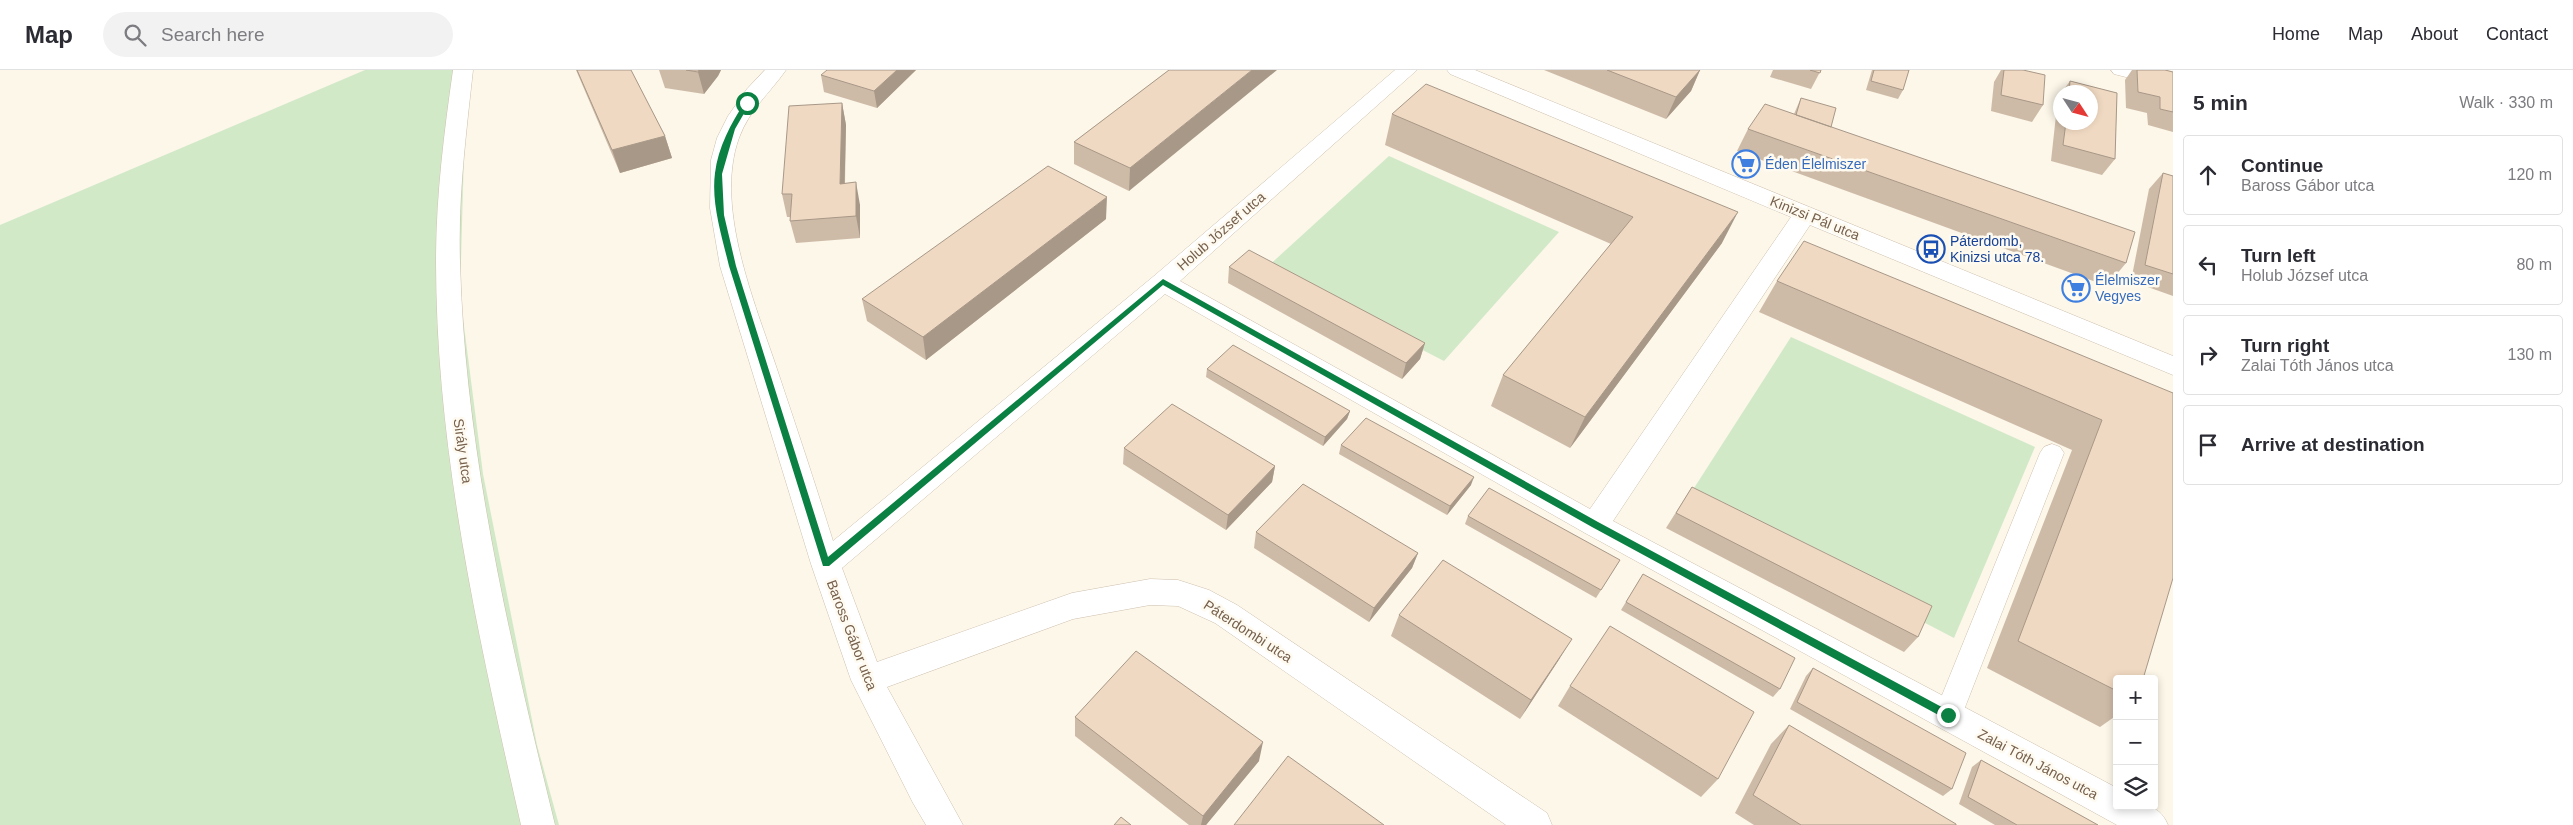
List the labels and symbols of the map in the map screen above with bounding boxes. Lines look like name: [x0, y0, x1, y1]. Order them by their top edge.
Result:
north arrow: [2053, 85, 2098, 130]
route start: [736, 92, 759, 115]
supermarket icon: Éden Élelmiszer: [1731, 149, 1761, 179]
place label: Éden Élelmiszer: [1765, 156, 1866, 172]
street label: Holub József utca: [1174, 188, 1268, 274]
street label: Kinizsi Pál utca: [1768, 193, 1862, 243]
place label: Páterdomb, Kinizsi utca 78.: [1950, 233, 2044, 265]
bus stop icon: Páterdomb, Kinizsi utca 78.: [1916, 234, 1946, 264]
place label: Élelmiszer Vegyes: [2095, 272, 2160, 304]
supermarket icon: Élelmiszer Vegyes: [2061, 273, 2091, 303]
street label: Sirály utca: [451, 418, 475, 485]
street label: Baross Gábor utca: [824, 578, 880, 693]
street label: Páterdombi utca: [1201, 597, 1295, 666]
route end: [1937, 704, 1960, 727]
street label: Zalai Tóth János utca: [1975, 726, 2101, 803]

